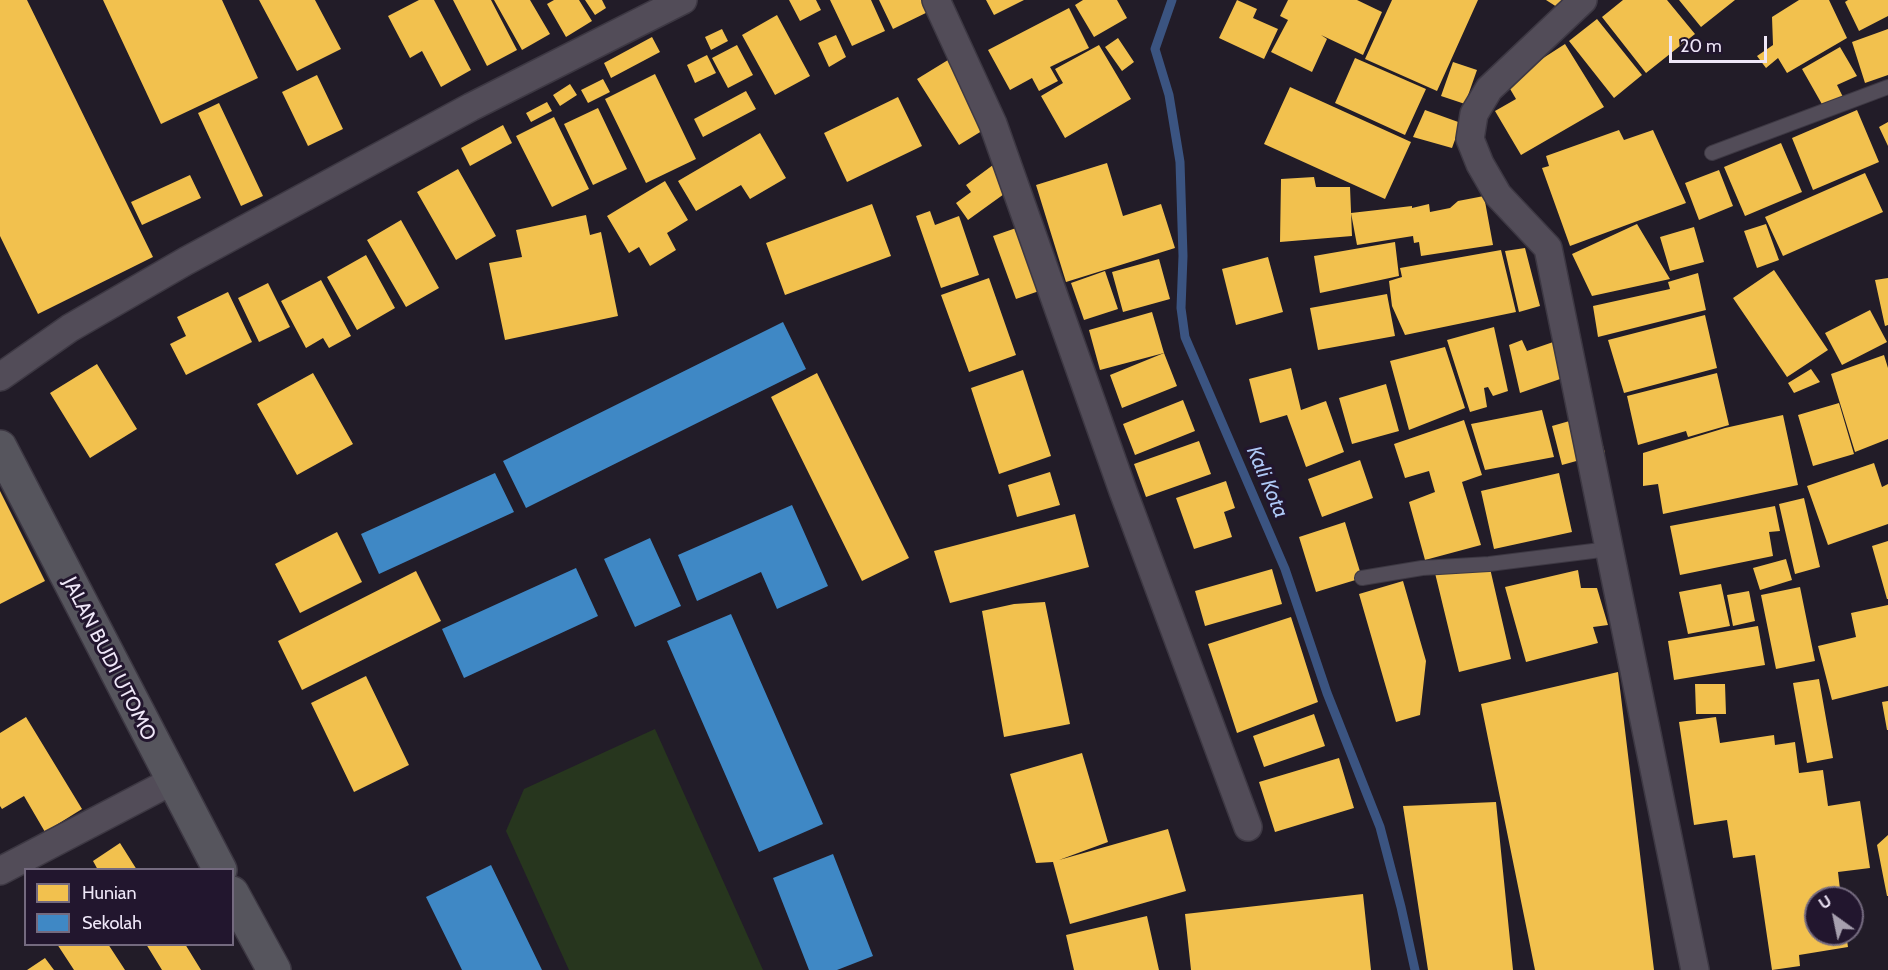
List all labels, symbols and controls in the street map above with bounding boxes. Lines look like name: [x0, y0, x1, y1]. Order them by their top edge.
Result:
scale bar: [1672, 24, 1770, 62]
text: 20 m: [1680, 35, 1722, 57]
water label: Kali Kota: [1241, 442, 1293, 522]
street label: JALAN BUDI UTOMO: [57, 573, 161, 745]
legend: [24, 868, 234, 946]
text: Hunian: [82, 882, 137, 904]
north arrow: [1804, 886, 1864, 946]
text: U: [1815, 891, 1835, 913]
text: Sekolah: [82, 912, 142, 934]

